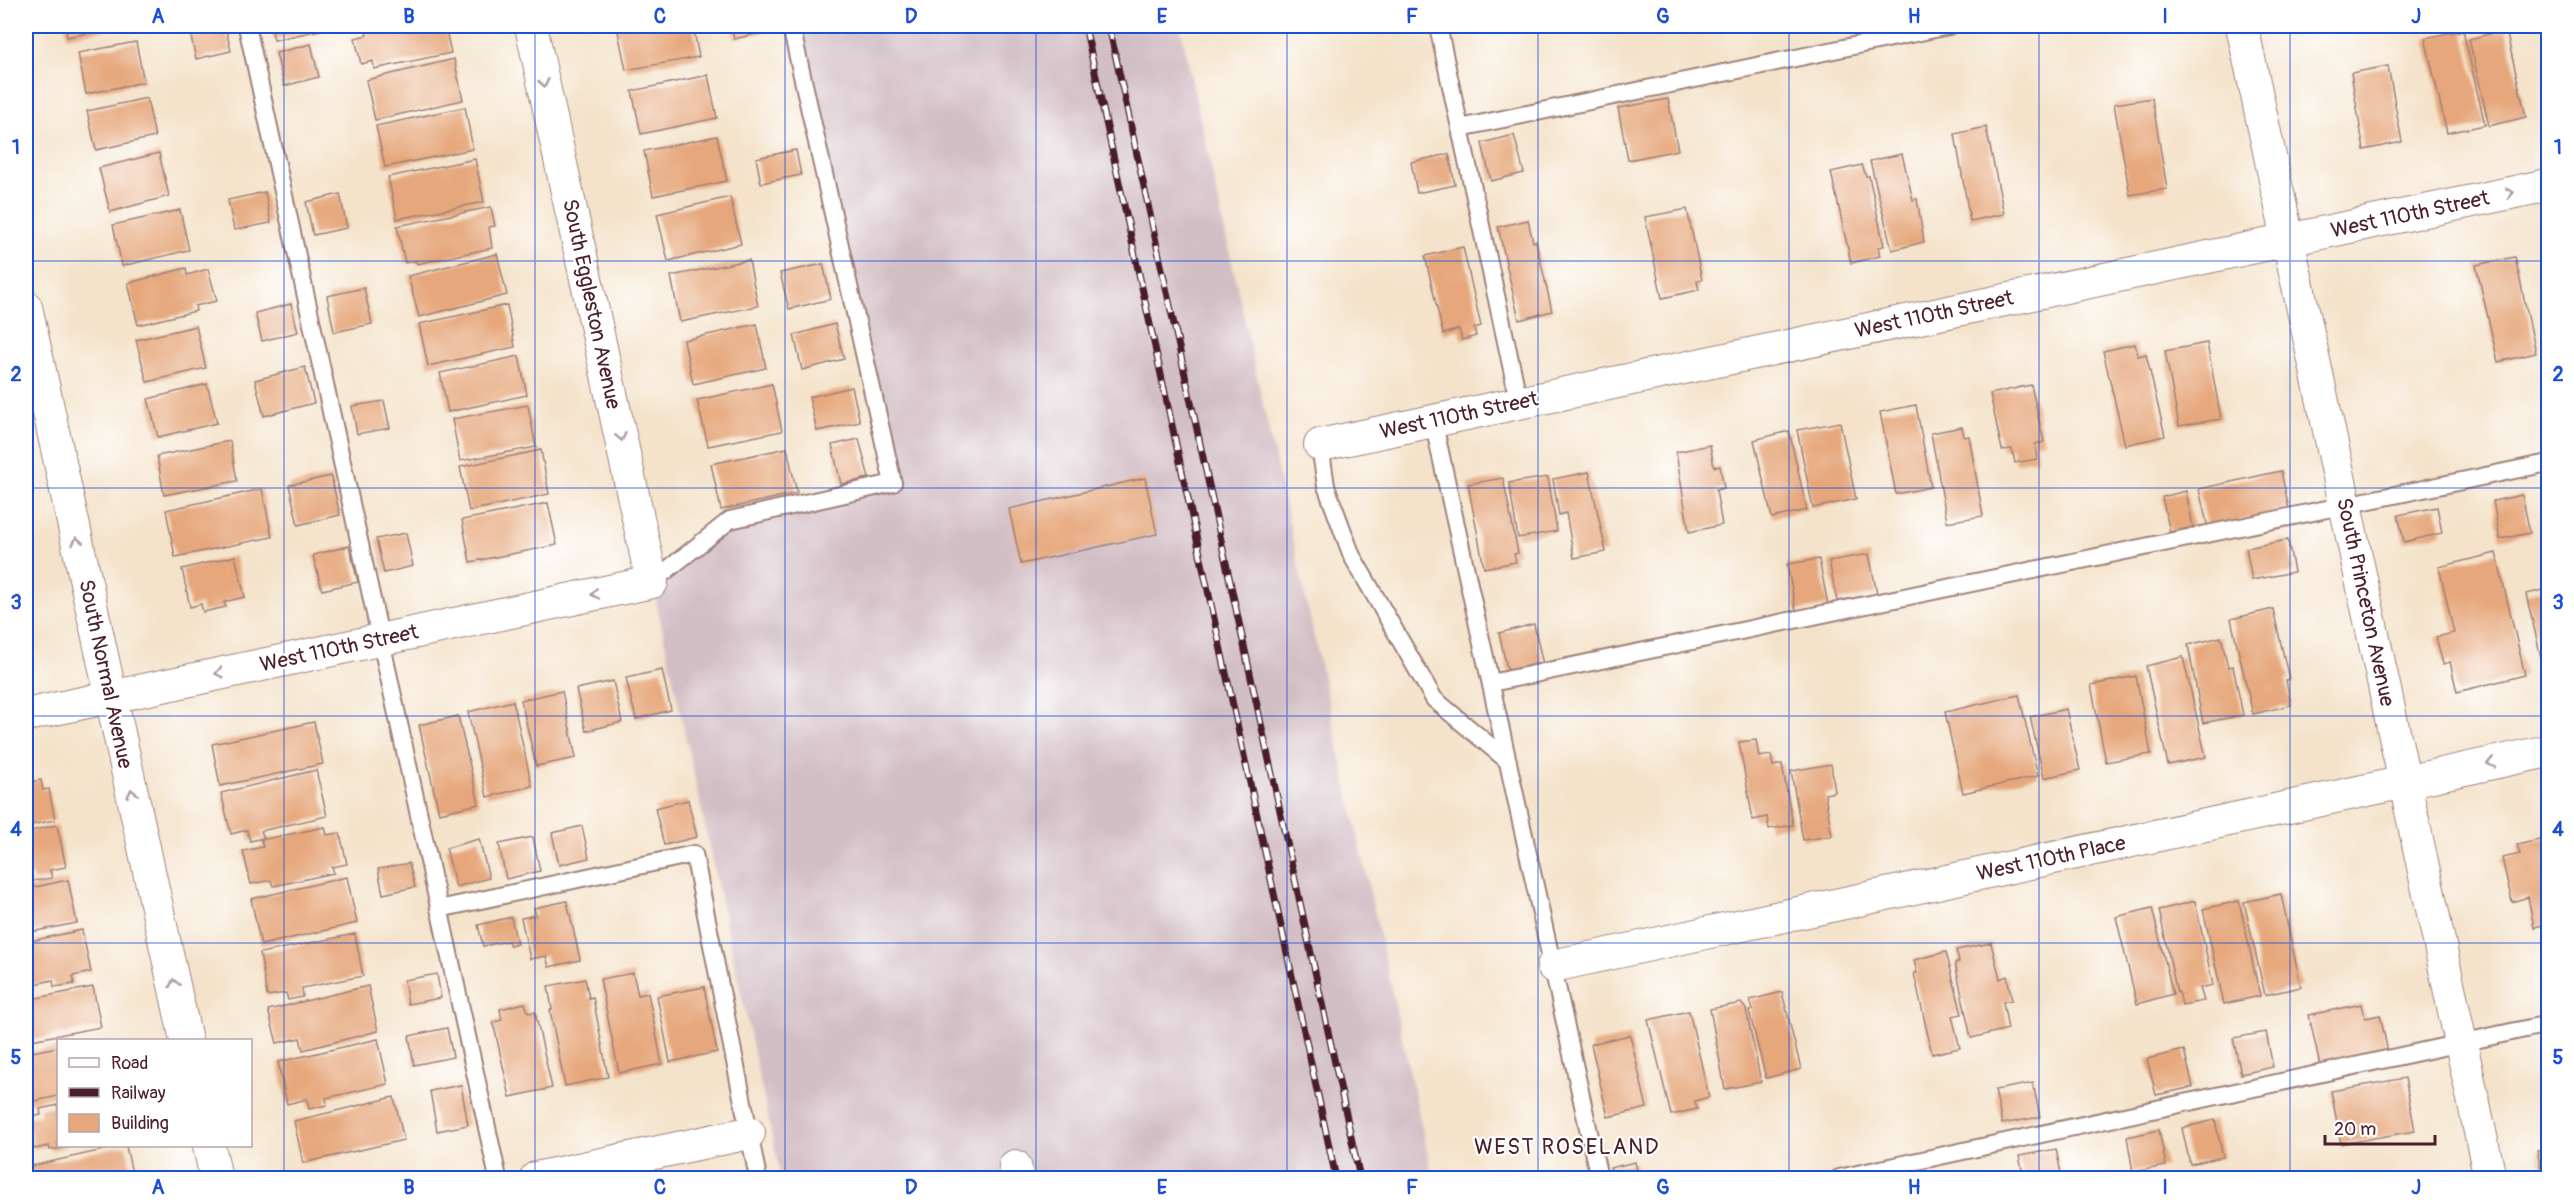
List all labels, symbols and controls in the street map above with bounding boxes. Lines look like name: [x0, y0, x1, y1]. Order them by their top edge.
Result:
text: A: [152, 4, 165, 29]
text: B: [403, 4, 415, 29]
text: C: [654, 4, 666, 29]
text: D: [905, 4, 918, 29]
text: E: [1157, 4, 1168, 29]
text: F: [1406, 4, 1418, 29]
text: G: [1656, 4, 1670, 29]
text: H: [1908, 4, 1921, 29]
text: I: [2162, 4, 2168, 29]
text: J: [2411, 4, 2421, 29]
one-way arrow: [536, 77, 549, 87]
text: 1: [12, 135, 20, 160]
text: 1: [2554, 135, 2562, 160]
street label: West 110th Street: [2328, 184, 2492, 244]
one-way arrow: [2505, 187, 2515, 200]
street label: South Eggleston Avenue: [556, 197, 627, 412]
street label: West 110th Street: [1852, 284, 2016, 344]
text: 2: [10, 362, 22, 387]
text: 2: [2552, 362, 2564, 387]
street label: West 110th Street: [1377, 385, 1541, 445]
one-way arrow: [614, 432, 627, 442]
street label: South Princeton Avenue: [2330, 495, 2401, 710]
one-way arrow: [71, 536, 84, 546]
street label: South Normal Avenue: [72, 577, 139, 772]
one-way arrow: [590, 587, 600, 600]
text: 3: [10, 590, 22, 615]
text: 3: [2552, 590, 2564, 615]
street label: West 110th Street: [257, 618, 421, 678]
one-way arrow: [215, 666, 225, 679]
one-way arrow: [2487, 756, 2497, 769]
one-way arrow: [126, 788, 139, 798]
text: 4: [10, 817, 22, 842]
text: 4: [2552, 817, 2564, 842]
street label: West 110th Place: [1974, 829, 2129, 887]
one-way arrow: [168, 979, 181, 989]
legend: [57, 1039, 252, 1147]
text: 5: [11, 1045, 22, 1070]
text: 5: [2553, 1045, 2564, 1070]
text: Road: [111, 1052, 148, 1075]
text: Railway: [111, 1082, 166, 1105]
scale bar: [2325, 1108, 2434, 1146]
text: Building: [111, 1112, 169, 1135]
text: 20 m: [2334, 1118, 2376, 1141]
district label: WEST ROSELAND: [1474, 1133, 1660, 1161]
text: A: [152, 1175, 165, 1200]
text: B: [403, 1175, 415, 1200]
text: C: [654, 1175, 666, 1200]
text: D: [905, 1175, 918, 1200]
text: E: [1157, 1175, 1168, 1200]
text: F: [1406, 1175, 1418, 1200]
text: G: [1656, 1175, 1670, 1200]
text: H: [1908, 1175, 1921, 1200]
text: I: [2162, 1175, 2168, 1200]
text: J: [2411, 1175, 2421, 1200]

